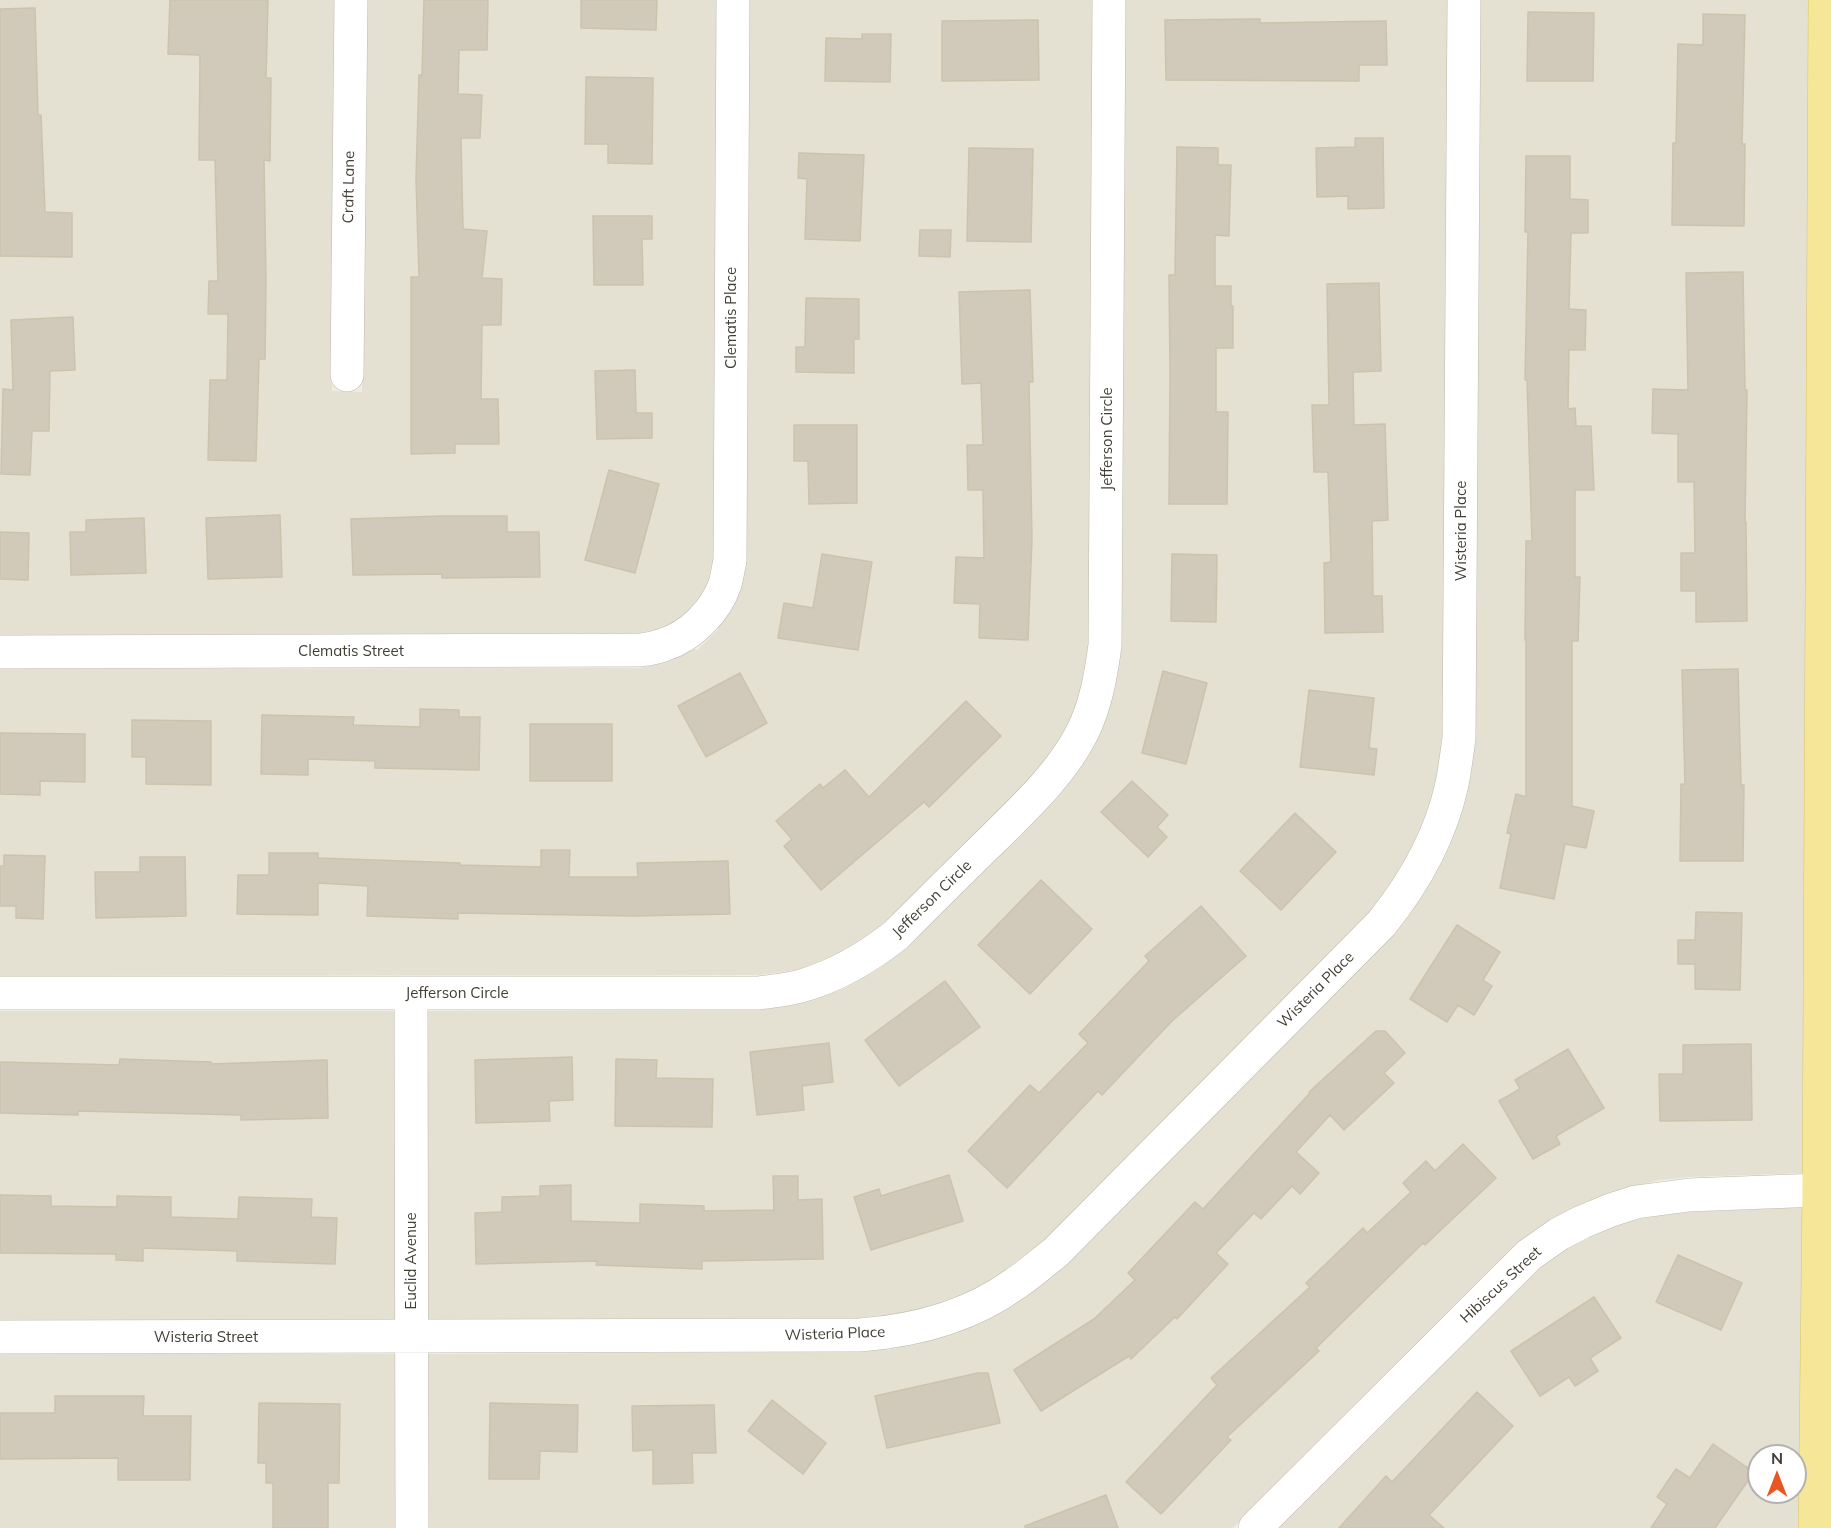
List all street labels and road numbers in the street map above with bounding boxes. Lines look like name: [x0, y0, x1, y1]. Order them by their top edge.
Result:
street label: Craft Lane: [339, 151, 359, 223]
street label: Clematis Place: [722, 267, 740, 369]
street label: Jefferson Circle: [1098, 387, 1116, 491]
street label: Wisteria Place: [1452, 481, 1470, 581]
street label: Clematis Street: [298, 642, 404, 660]
street label: Jefferson Circle: [889, 857, 975, 941]
street label: Wisteria Place: [1274, 948, 1358, 1032]
street label: Jefferson Circle: [405, 984, 509, 1002]
street label: Euclid Avenue: [402, 1212, 420, 1310]
street label: Hibiscus Street: [1457, 1243, 1545, 1327]
street label: Wisteria Place: [784, 1323, 886, 1345]
street label: Wisteria Street: [154, 1328, 258, 1346]

